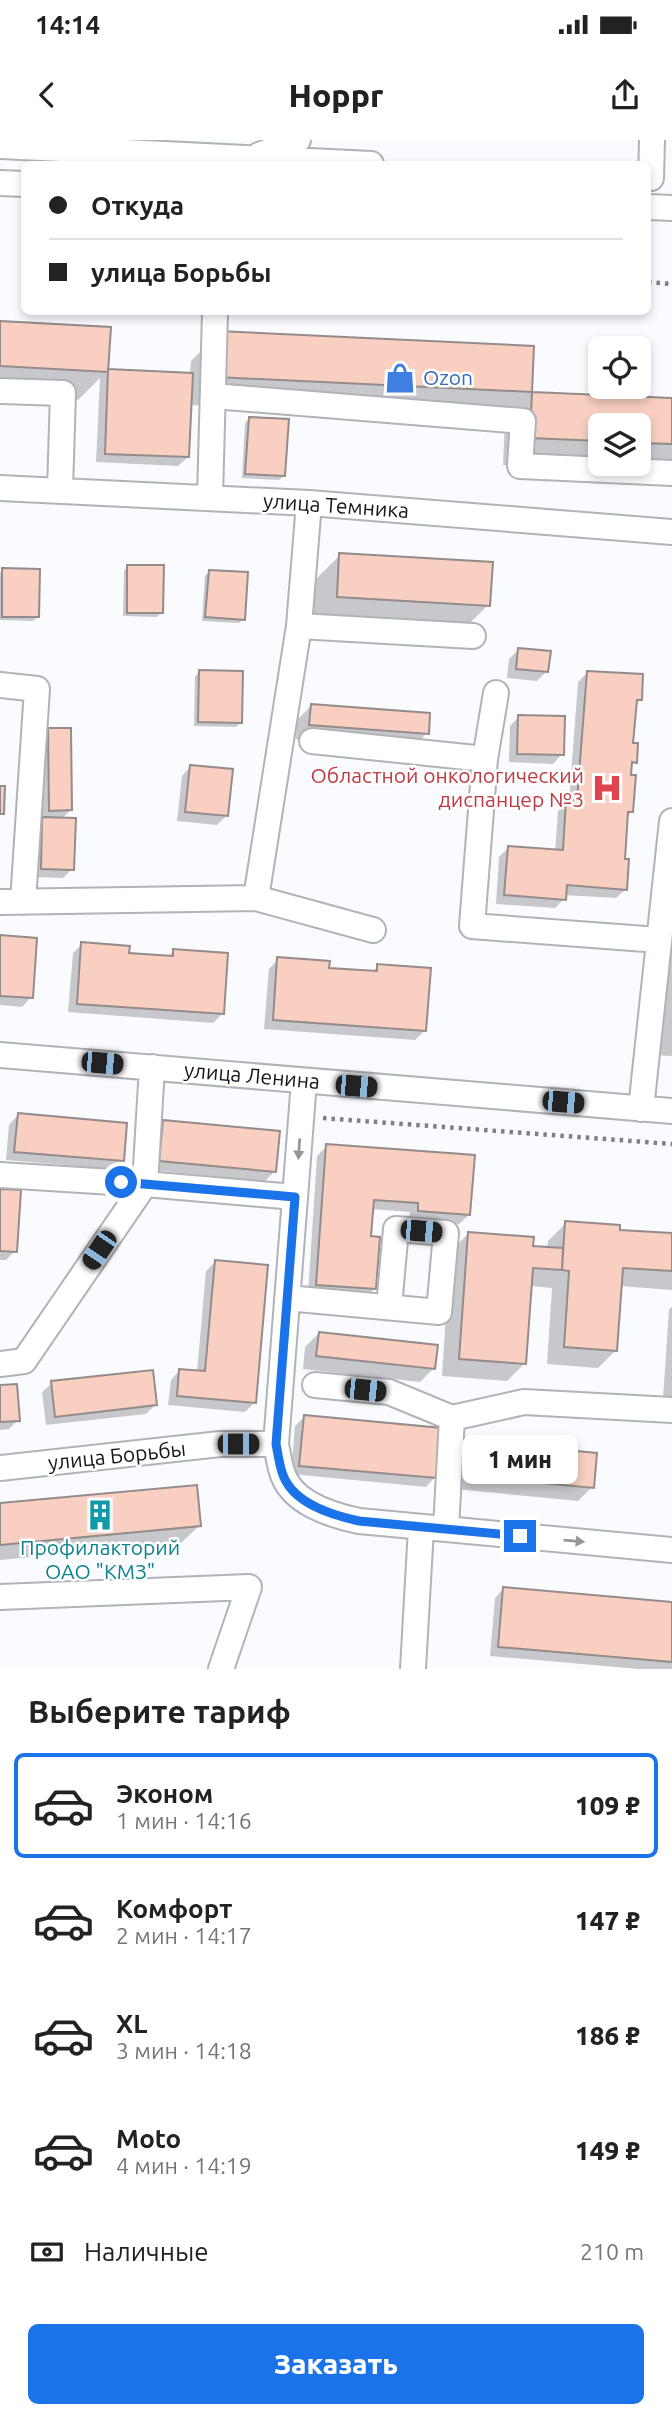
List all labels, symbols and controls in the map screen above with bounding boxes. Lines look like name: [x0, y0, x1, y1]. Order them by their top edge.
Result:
text: 14:14: [35, 10, 100, 39]
icon: back: [28, 76, 66, 114]
icon: share: [606, 76, 644, 114]
text: Hoppr: [288, 77, 384, 113]
text: Откуда: [91, 191, 184, 220]
text: улица Борьбы: [91, 258, 271, 287]
map controls: [588, 336, 651, 476]
button: locate: [588, 336, 651, 399]
shop icon: Ozon: [383, 361, 417, 395]
place label: Ozon: [423, 365, 473, 389]
button: layers: [588, 413, 651, 476]
street label: улица Темника: [262, 488, 410, 522]
place label: Областной онкологический диспанцер №3: [310, 763, 584, 811]
hospital icon: Областной онкологический диспанцер №3: [590, 771, 624, 805]
car: [81, 1051, 124, 1075]
street label: улица Ленина: [183, 1057, 321, 1093]
car: [335, 1074, 378, 1098]
car: [542, 1090, 585, 1114]
one-way arrow: [293, 1139, 304, 1161]
route start: [105, 1166, 137, 1198]
car: [400, 1219, 443, 1243]
car: [79, 1227, 120, 1273]
car: [344, 1377, 387, 1403]
car: [218, 1434, 260, 1455]
callout: 1 мин: [462, 1434, 578, 1484]
street label: улица Борьбы: [47, 1436, 187, 1474]
text: 1 мин: [488, 1447, 552, 1472]
building icon: Профилакторий ОАО "КМЗ": [83, 1498, 117, 1532]
route end: [504, 1520, 536, 1552]
place label: Профилакторий ОАО "КМЗ": [20, 1535, 180, 1583]
one-way arrow: [563, 1536, 585, 1547]
text: Выберите тариф: [28, 1693, 291, 1729]
icon: car: [32, 1774, 95, 1837]
text: Эконом: [116, 1779, 213, 1808]
text: 109 ₽: [575, 1791, 640, 1820]
text: 1 мин · 14:16: [116, 1808, 252, 1833]
icon: car: [32, 1889, 95, 1952]
text: Комфорт: [116, 1894, 232, 1923]
text: 147 ₽: [575, 1906, 640, 1935]
text: 2 мин · 14:17: [116, 1923, 252, 1948]
icon: car: [32, 2004, 95, 2067]
text: XL: [116, 2009, 147, 2038]
text: 186 ₽: [575, 2021, 640, 2050]
text: 3 мин · 14:18: [116, 2038, 252, 2063]
icon: car: [32, 2119, 95, 2182]
text: Moto: [116, 2124, 181, 2153]
text: 149 ₽: [575, 2136, 640, 2165]
text: 4 мин · 14:19: [116, 2153, 252, 2178]
icon: cash: [28, 2233, 66, 2271]
text: Наличные: [84, 2237, 209, 2266]
text: 210 m: [580, 2239, 644, 2264]
button: Заказать: [28, 2324, 644, 2404]

